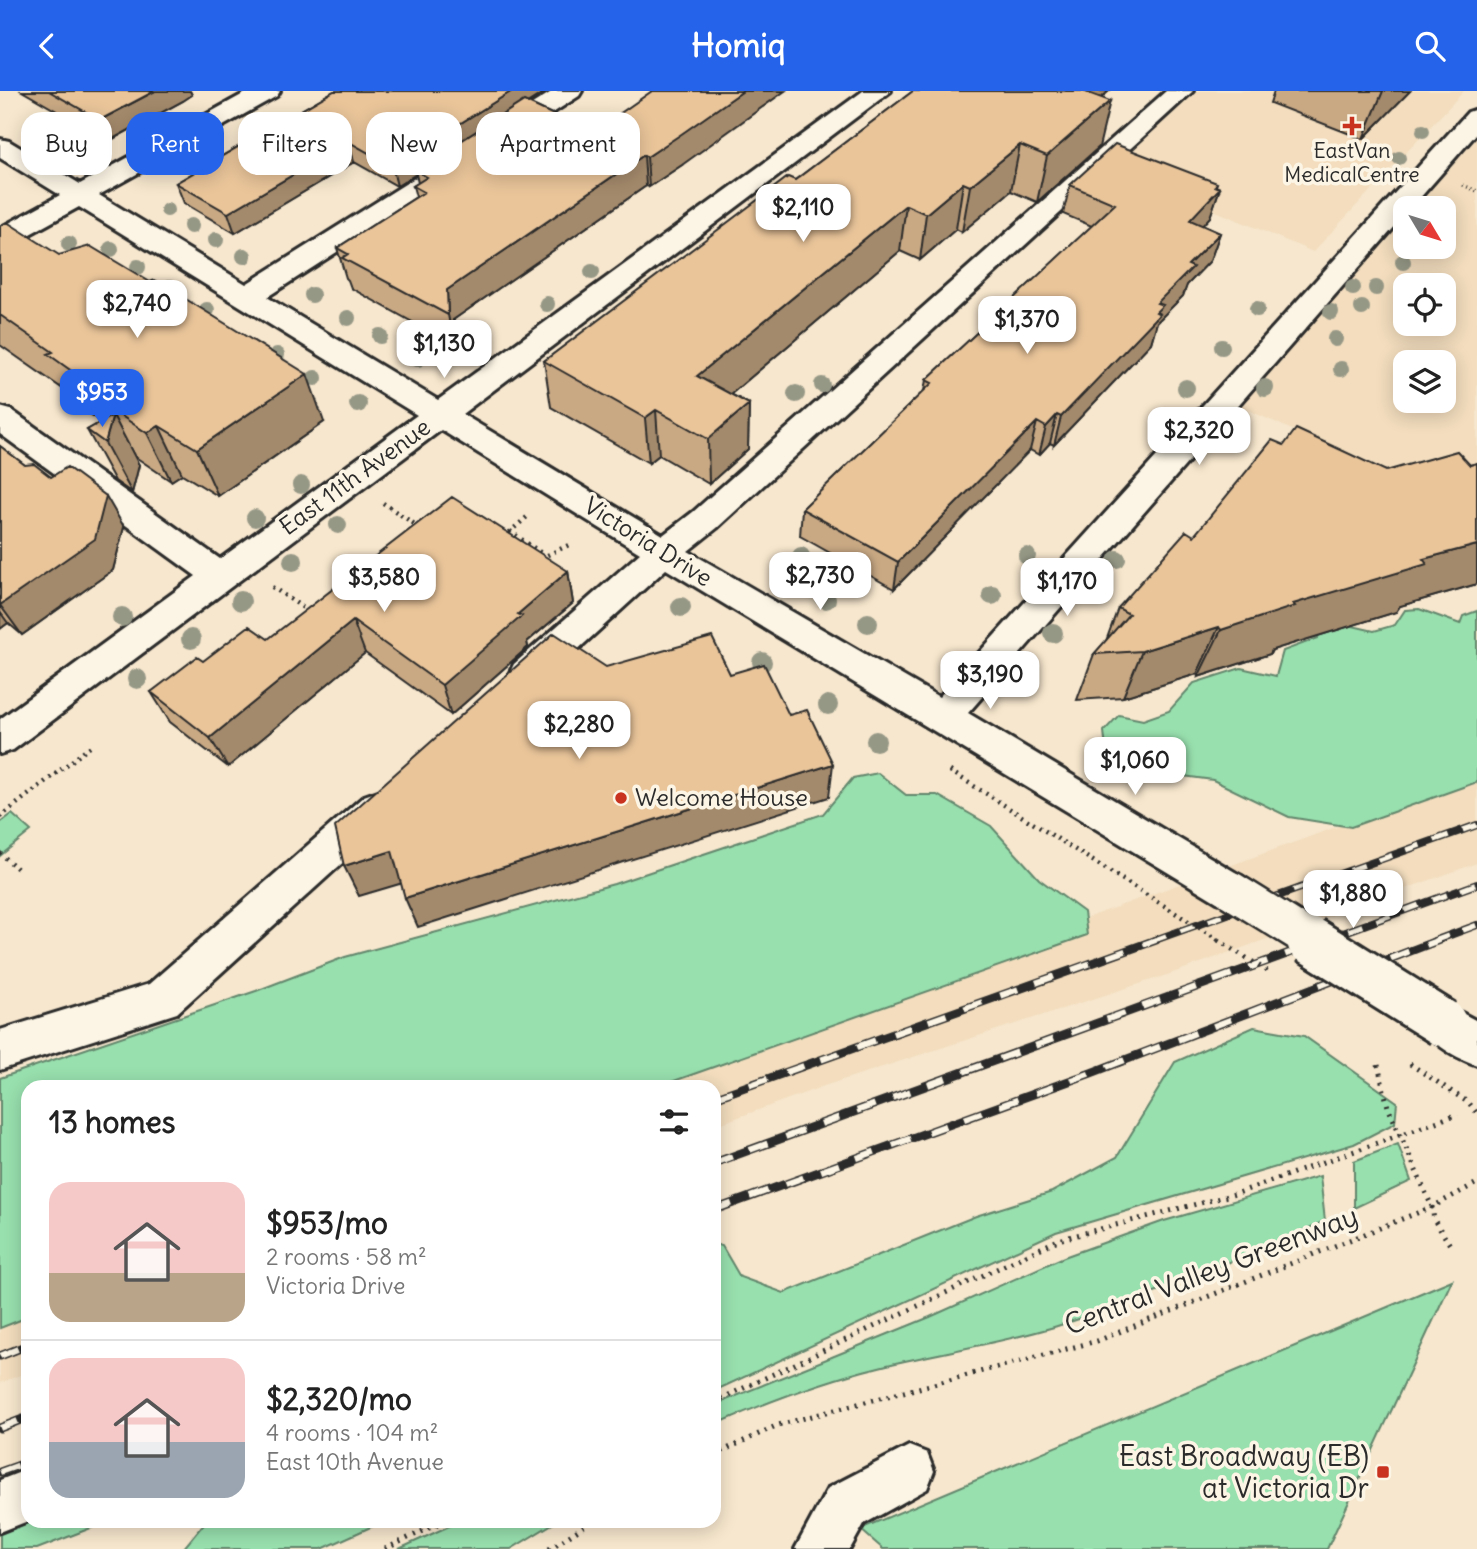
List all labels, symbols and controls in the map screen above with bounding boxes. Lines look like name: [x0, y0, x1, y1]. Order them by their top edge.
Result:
text: Homiq: [692, 25, 785, 66]
icon: back: [28, 27, 66, 65]
icon: search: [1411, 27, 1449, 65]
chip: Buy: [21, 112, 112, 175]
chip: Rent: [126, 112, 224, 175]
chip: Filters: [238, 112, 352, 175]
chip: New: [366, 112, 462, 175]
chip: Apartment: [476, 112, 640, 175]
marker: EastVan MedicalCentre: [1342, 116, 1362, 136]
place label: EastVan MedicalCentre: [1284, 137, 1420, 188]
pin: $2,110: [746, 185, 860, 244]
text: $2,110: [772, 192, 834, 221]
north arrow: [1393, 196, 1456, 259]
map controls: [1393, 196, 1456, 413]
button: locate: [1393, 273, 1456, 336]
pin: $2,740: [80, 281, 194, 340]
text: $2,740: [102, 288, 172, 317]
pin: $1,370: [970, 296, 1084, 356]
text: $1,370: [994, 304, 1060, 333]
pin: $1,130: [387, 321, 501, 380]
text: $1,130: [413, 328, 475, 357]
button: layers: [1393, 350, 1456, 413]
pin: $953: [61, 369, 143, 429]
text: $953: [76, 377, 128, 406]
pin: $2,320: [1142, 407, 1256, 467]
street label: East 11th Avenue: [273, 411, 436, 541]
text: $2,320: [1164, 415, 1234, 444]
street label: Victoria Drive: [579, 490, 718, 592]
pin: $2,730: [763, 553, 877, 612]
pin: $3,580: [327, 554, 441, 614]
pin: $1,170: [1010, 559, 1124, 618]
text: $2,730: [785, 560, 855, 589]
text: $3,580: [348, 562, 420, 591]
text: $1,170: [1037, 566, 1097, 595]
pin: $3,190: [933, 651, 1047, 711]
text: $3,190: [956, 659, 1024, 688]
pin: $2,280: [522, 701, 636, 761]
text: $2,280: [543, 709, 615, 738]
pin: $1,060: [1078, 737, 1192, 797]
text: $1,060: [1100, 745, 1170, 774]
place label: Welcome House: [635, 782, 808, 812]
marker: Welcome House: [613, 790, 629, 806]
pin: $1,880: [1296, 871, 1410, 930]
text: $1,880: [1319, 878, 1387, 907]
text: 13 homes: [49, 1103, 175, 1141]
icon: filters: [655, 1103, 693, 1141]
street label: Central Valley Greenway: [1059, 1197, 1363, 1343]
text: $953/mo: [266, 1204, 388, 1242]
icon: home: [105, 1210, 189, 1294]
text: 2 rooms · 58 m²: [266, 1242, 427, 1271]
text: Victoria Drive: [266, 1271, 405, 1300]
text: $2,320/mo: [266, 1380, 412, 1418]
icon: home: [105, 1386, 189, 1470]
text: 4 rooms · 104 m²: [266, 1418, 438, 1447]
place label: East Broadway (EB) at Victoria Dr: [1119, 1438, 1369, 1506]
text: East 10th Avenue: [266, 1447, 444, 1476]
marker: East Broadway (EB) at Victoria Dr: [1375, 1464, 1391, 1480]

